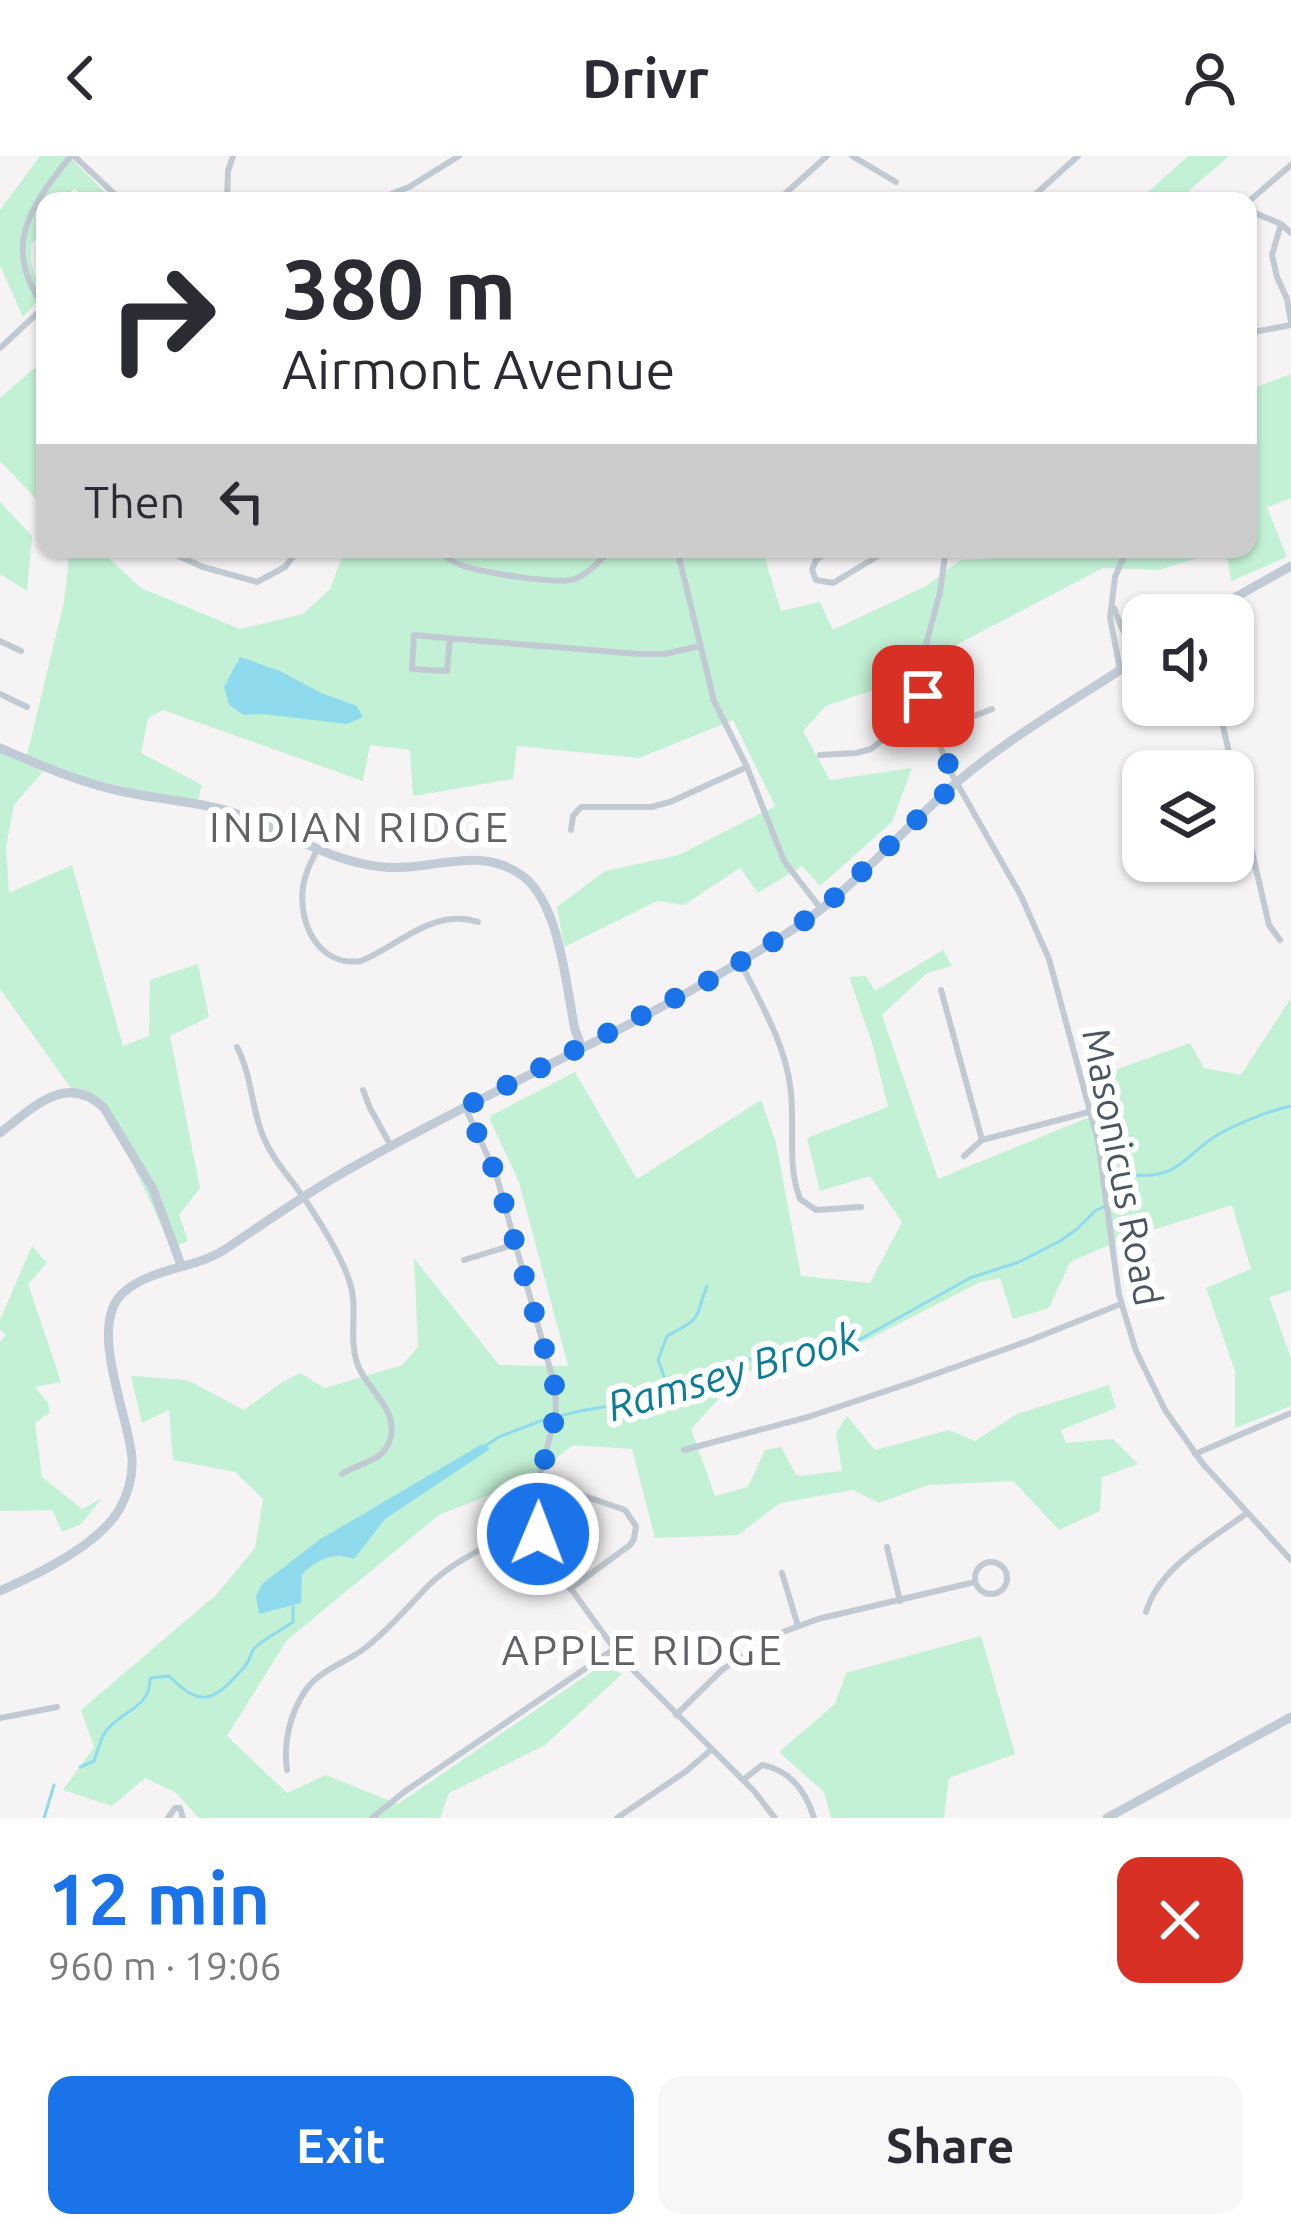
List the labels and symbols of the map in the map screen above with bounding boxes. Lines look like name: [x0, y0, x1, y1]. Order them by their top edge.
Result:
pin: [872, 645, 974, 747]
district label: INDIAN RIDGE: [209, 803, 511, 850]
street label: Masonicus Road: [1075, 1025, 1171, 1309]
water label: Ramsey Brook: [601, 1312, 865, 1429]
position arrow: [475, 1471, 601, 1597]
district label: APPLE RIDGE: [501, 1626, 785, 1673]

